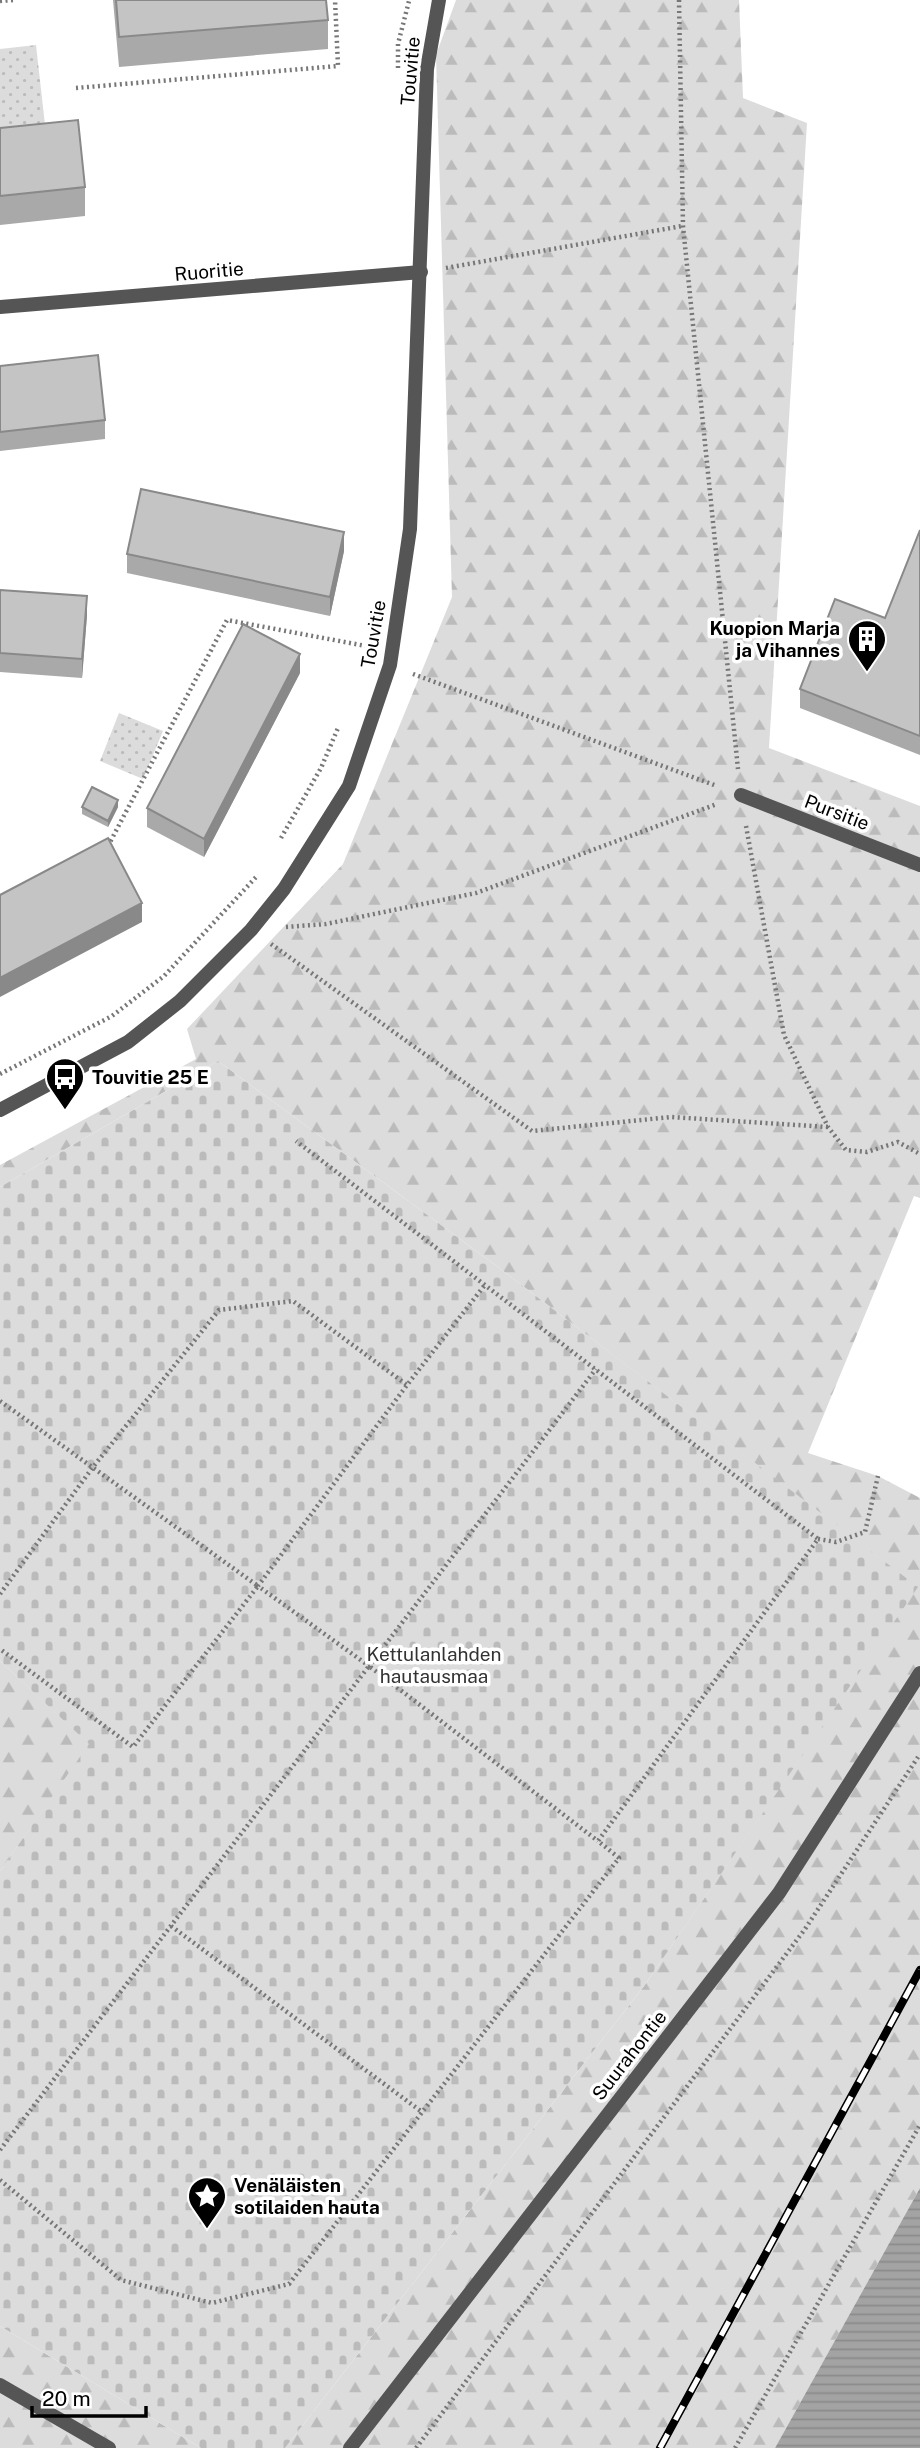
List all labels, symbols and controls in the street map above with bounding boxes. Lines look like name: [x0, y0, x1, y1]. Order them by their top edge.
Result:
street label: Touvitie: [396, 36, 424, 106]
street label: Ruoritie: [173, 257, 245, 285]
street label: Touvitie: [356, 598, 390, 670]
place label: Kuopion Marja ja Vihannes: [709, 617, 840, 661]
building icon: Kuopion Marja ja Vihannes: [846, 618, 888, 673]
street label: Pursitie: [801, 790, 873, 834]
bus stop icon: Touvitie 25 E: [44, 1056, 86, 1111]
place label: Touvitie 25 E: [92, 1066, 209, 1088]
park label: Kettulanlahden hautausmaa: [367, 1643, 501, 1687]
street label: Suurahontie: [587, 2006, 671, 2104]
place label: Venäläisten sotilaiden hauta: [234, 2174, 380, 2218]
place icon: Venäläisten sotilaiden hauta: [186, 2175, 228, 2230]
scale bar: [32, 2374, 145, 2418]
text: 20 m: [42, 2386, 91, 2411]

